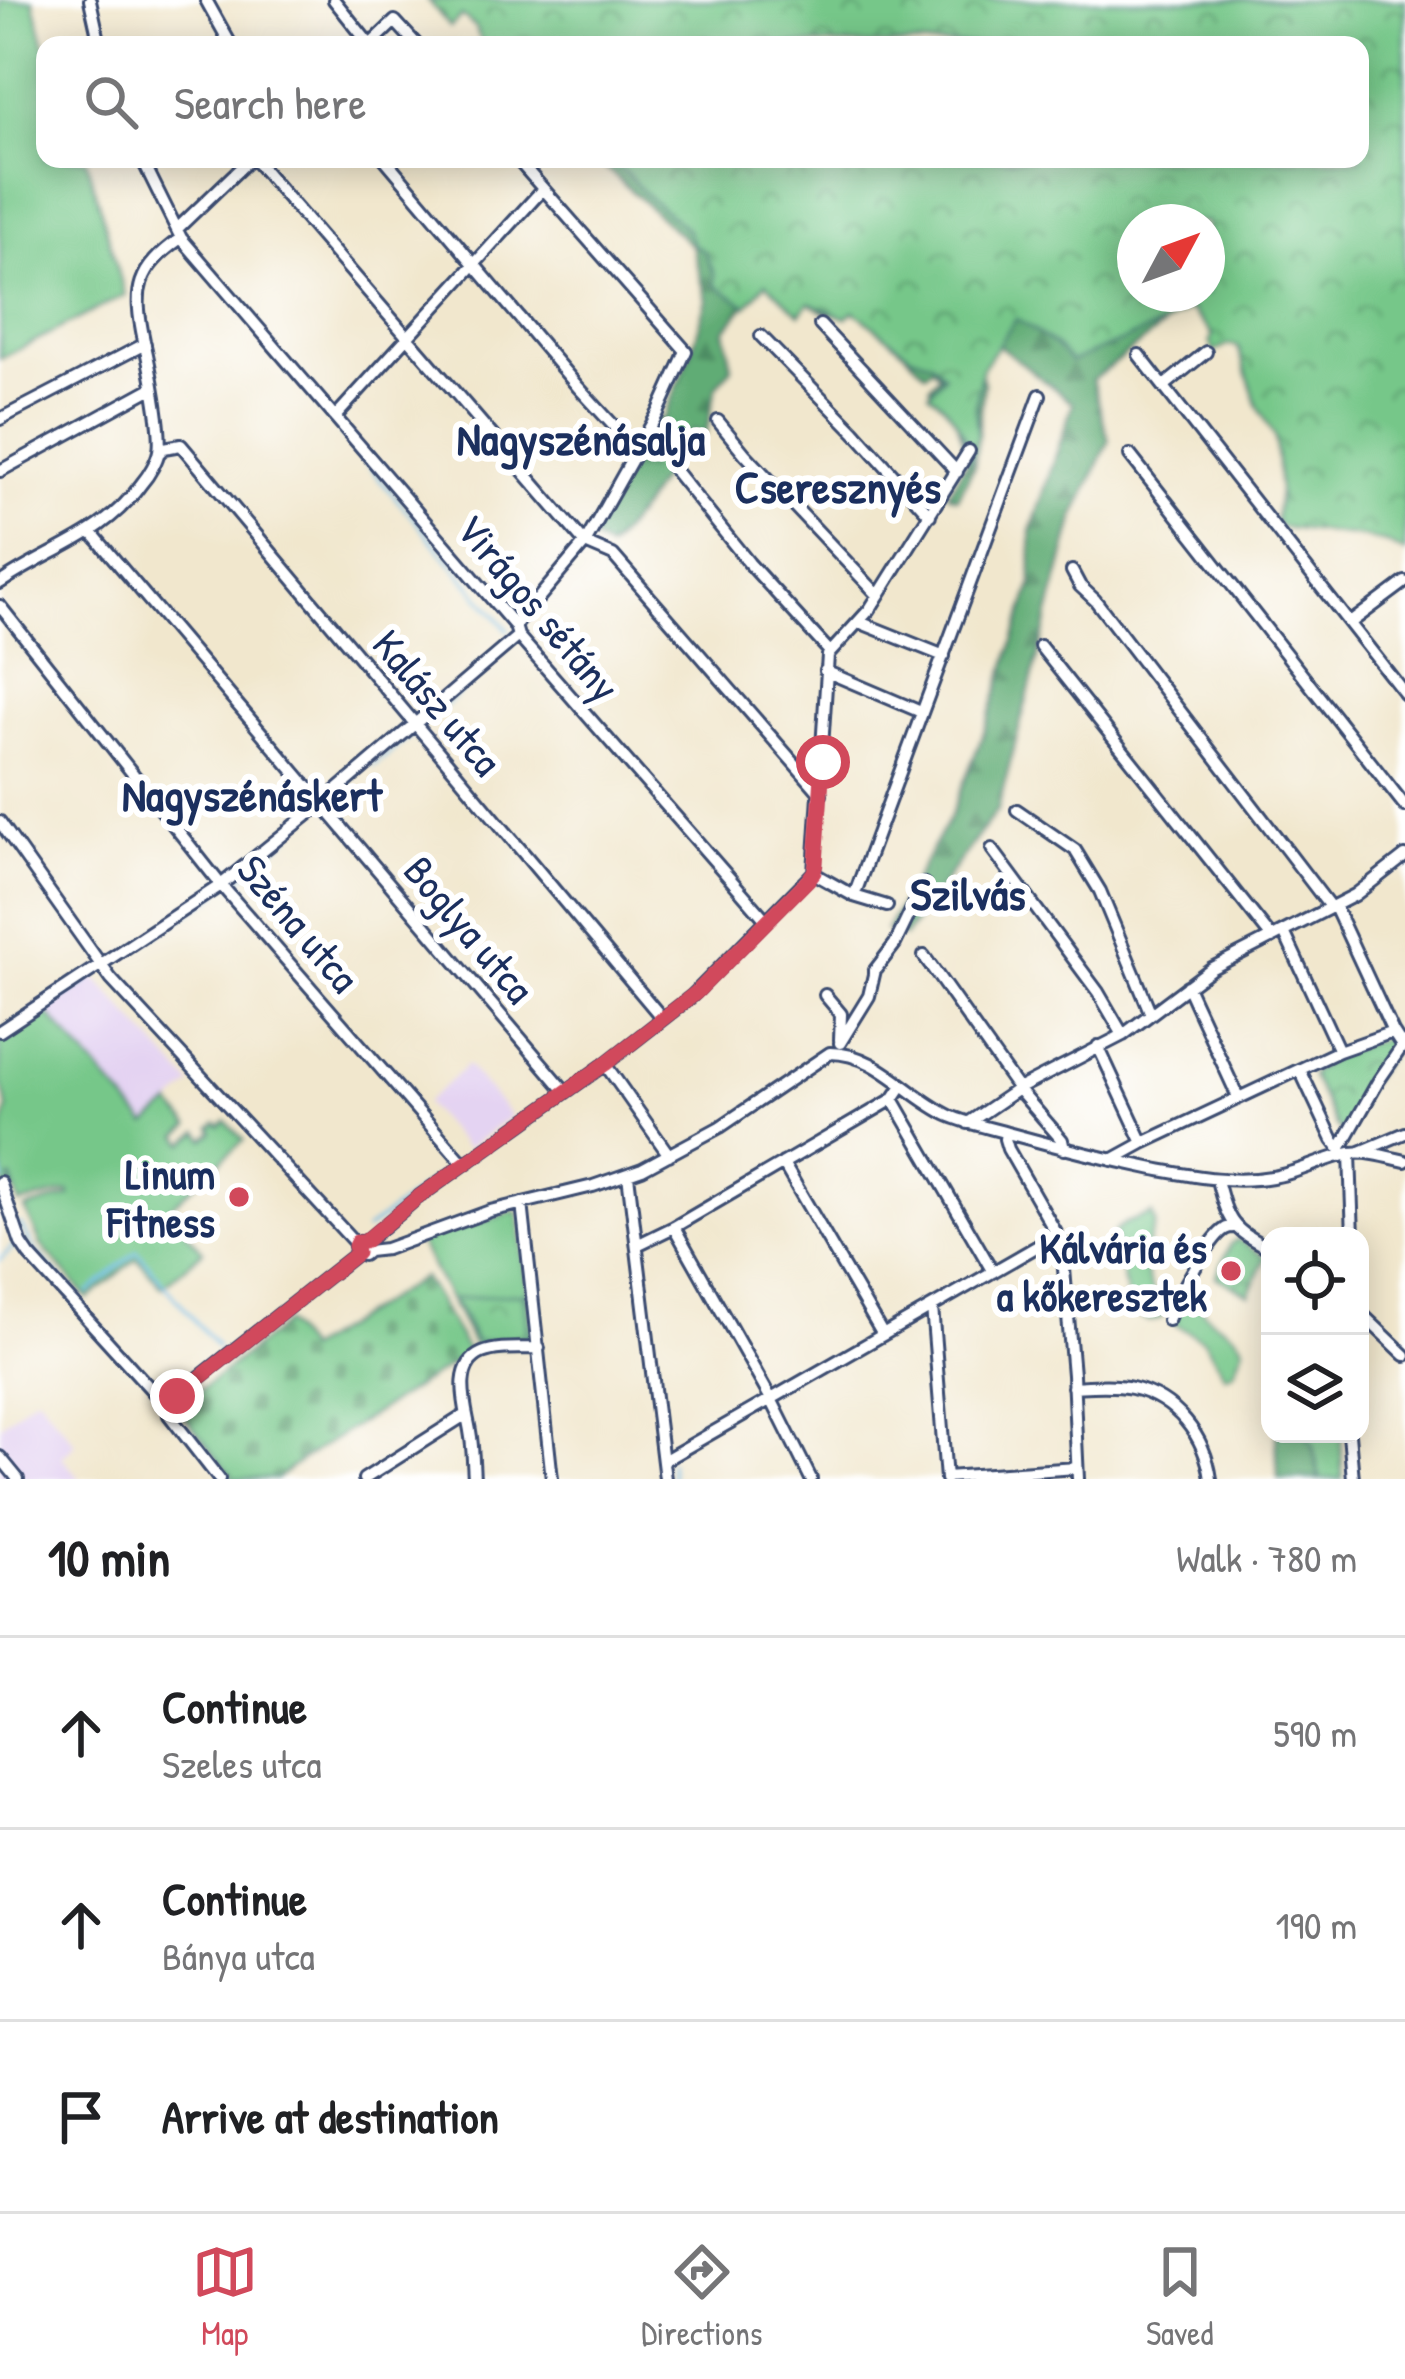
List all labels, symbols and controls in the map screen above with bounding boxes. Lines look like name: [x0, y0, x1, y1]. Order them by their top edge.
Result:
search box: [36, 36, 1369, 168]
icon: search: [78, 69, 144, 135]
text: Search here: [174, 72, 366, 133]
north arrow: [1117, 204, 1225, 312]
district label: Nagyszénásalja: [457, 408, 705, 470]
district label: Cseresznyés: [735, 456, 941, 518]
street label: Virágos sétány: [444, 501, 634, 713]
street label: Kalász utca: [360, 617, 516, 787]
route start: [796, 735, 850, 789]
district label: Nagyszénáskert: [122, 764, 383, 826]
street label: Széna utca: [225, 842, 373, 1004]
street label: Boglya utca: [392, 843, 548, 1015]
district label: Szilvás: [911, 863, 1025, 924]
place label: Linum Fitness: [106, 1145, 215, 1250]
marker: Linum Fitness: [226, 1184, 252, 1210]
place label: Kálvária és a kőkeresztek: [997, 1219, 1208, 1324]
map controls: [1261, 1227, 1369, 1443]
button: locate: [1261, 1227, 1369, 1335]
marker: Kálvária és a kőkeresztek: [1218, 1258, 1244, 1284]
button: layers: [1261, 1335, 1369, 1443]
route end: [150, 1369, 204, 1423]
text: 10 min: [48, 1523, 170, 1592]
text: Walk · 780 m: [1176, 1531, 1357, 1584]
text: Continue: [162, 1676, 307, 1737]
icon: ahead: [48, 1700, 114, 1766]
text: 590 m: [1273, 1706, 1357, 1759]
text: Szeles utca: [162, 1737, 321, 1790]
text: Continue: [162, 1868, 307, 1929]
icon: ahead: [48, 1892, 114, 1958]
text: 190 m: [1276, 1898, 1357, 1951]
text: Bánya utca: [162, 1929, 315, 1982]
icon: arrive: [48, 2084, 114, 2150]
text: Arrive at destination: [162, 2086, 499, 2147]
tab: Map: [192, 2239, 258, 2355]
tab: Directions: [641, 2239, 763, 2355]
tab: Saved: [1146, 2239, 1213, 2355]

